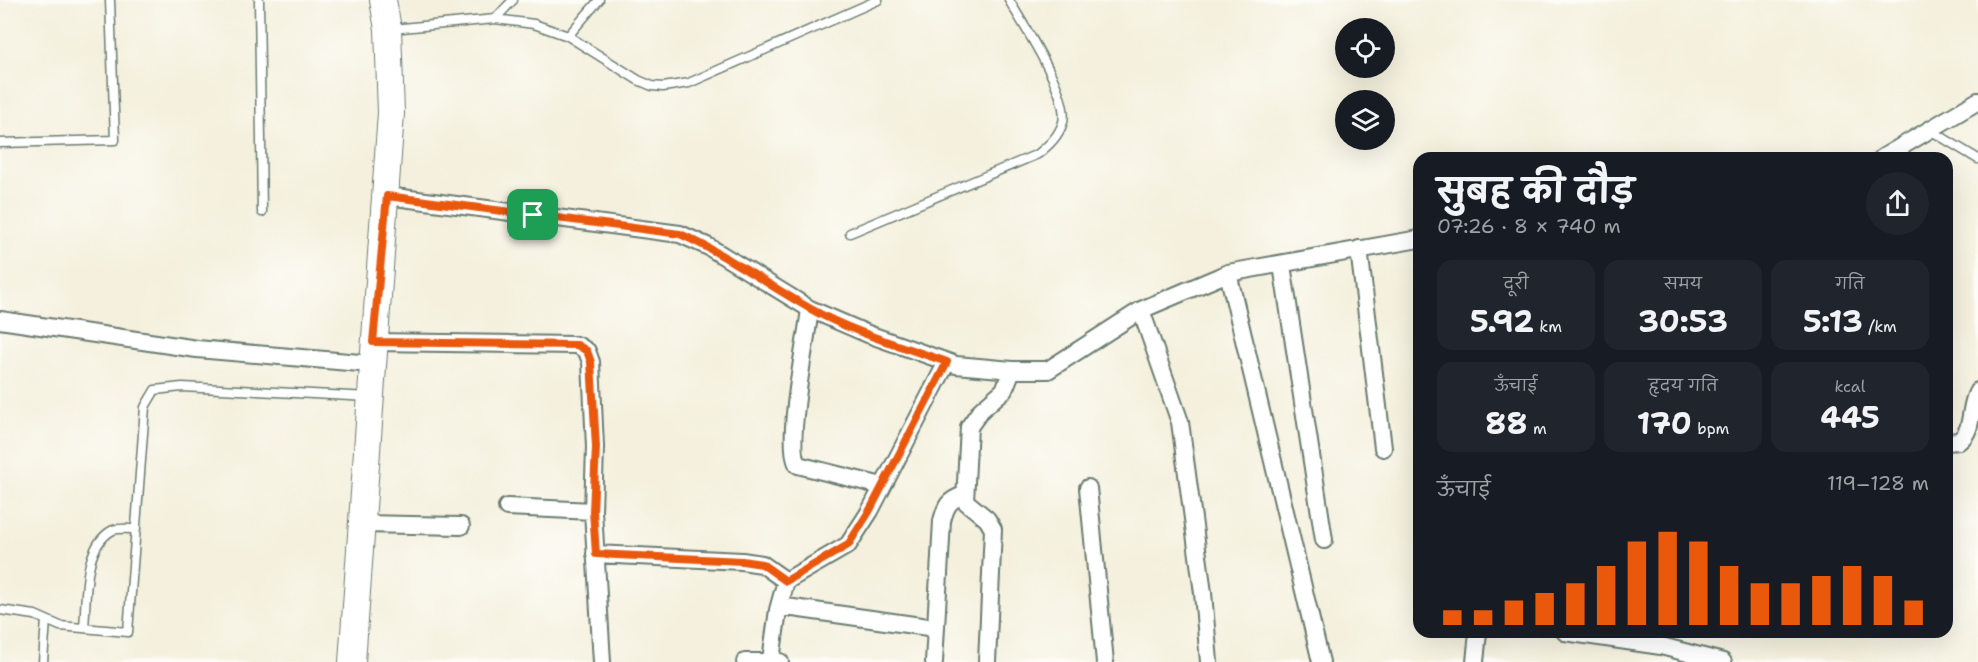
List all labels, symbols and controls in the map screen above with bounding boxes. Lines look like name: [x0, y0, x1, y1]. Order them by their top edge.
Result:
map controls: [1335, 18, 1395, 150]
button: locate: [1335, 18, 1395, 78]
button: layers: [1335, 90, 1395, 150]
text: सुबह की दौड़: [1437, 168, 1634, 213]
button: share: [1866, 172, 1929, 235]
pin: [507, 189, 558, 240]
icon: arrive: [516, 198, 549, 231]
text: 07:26 · 8 × 740 m: [1437, 213, 1621, 239]
text: दूरी: [1503, 273, 1529, 294]
text: समय: [1664, 273, 1702, 294]
text: गति: [1835, 273, 1865, 294]
text: 5.92: [1470, 301, 1534, 342]
text: 30:53: [1638, 301, 1728, 342]
text: 5:13: [1803, 301, 1863, 342]
text: km: [1534, 316, 1562, 337]
text: /km: [1863, 316, 1897, 337]
text: ऊँचाई: [1495, 375, 1537, 396]
text: हृदय गति: [1648, 375, 1718, 396]
text: kcal: [1834, 376, 1866, 397]
text: 445: [1820, 397, 1880, 438]
text: 88: [1485, 403, 1527, 444]
text: 170: [1637, 403, 1692, 444]
text: m: [1527, 418, 1547, 439]
text: bpm: [1692, 418, 1729, 439]
text: 119–128 m: [1827, 470, 1929, 496]
text: ऊँचाई: [1437, 476, 1491, 502]

